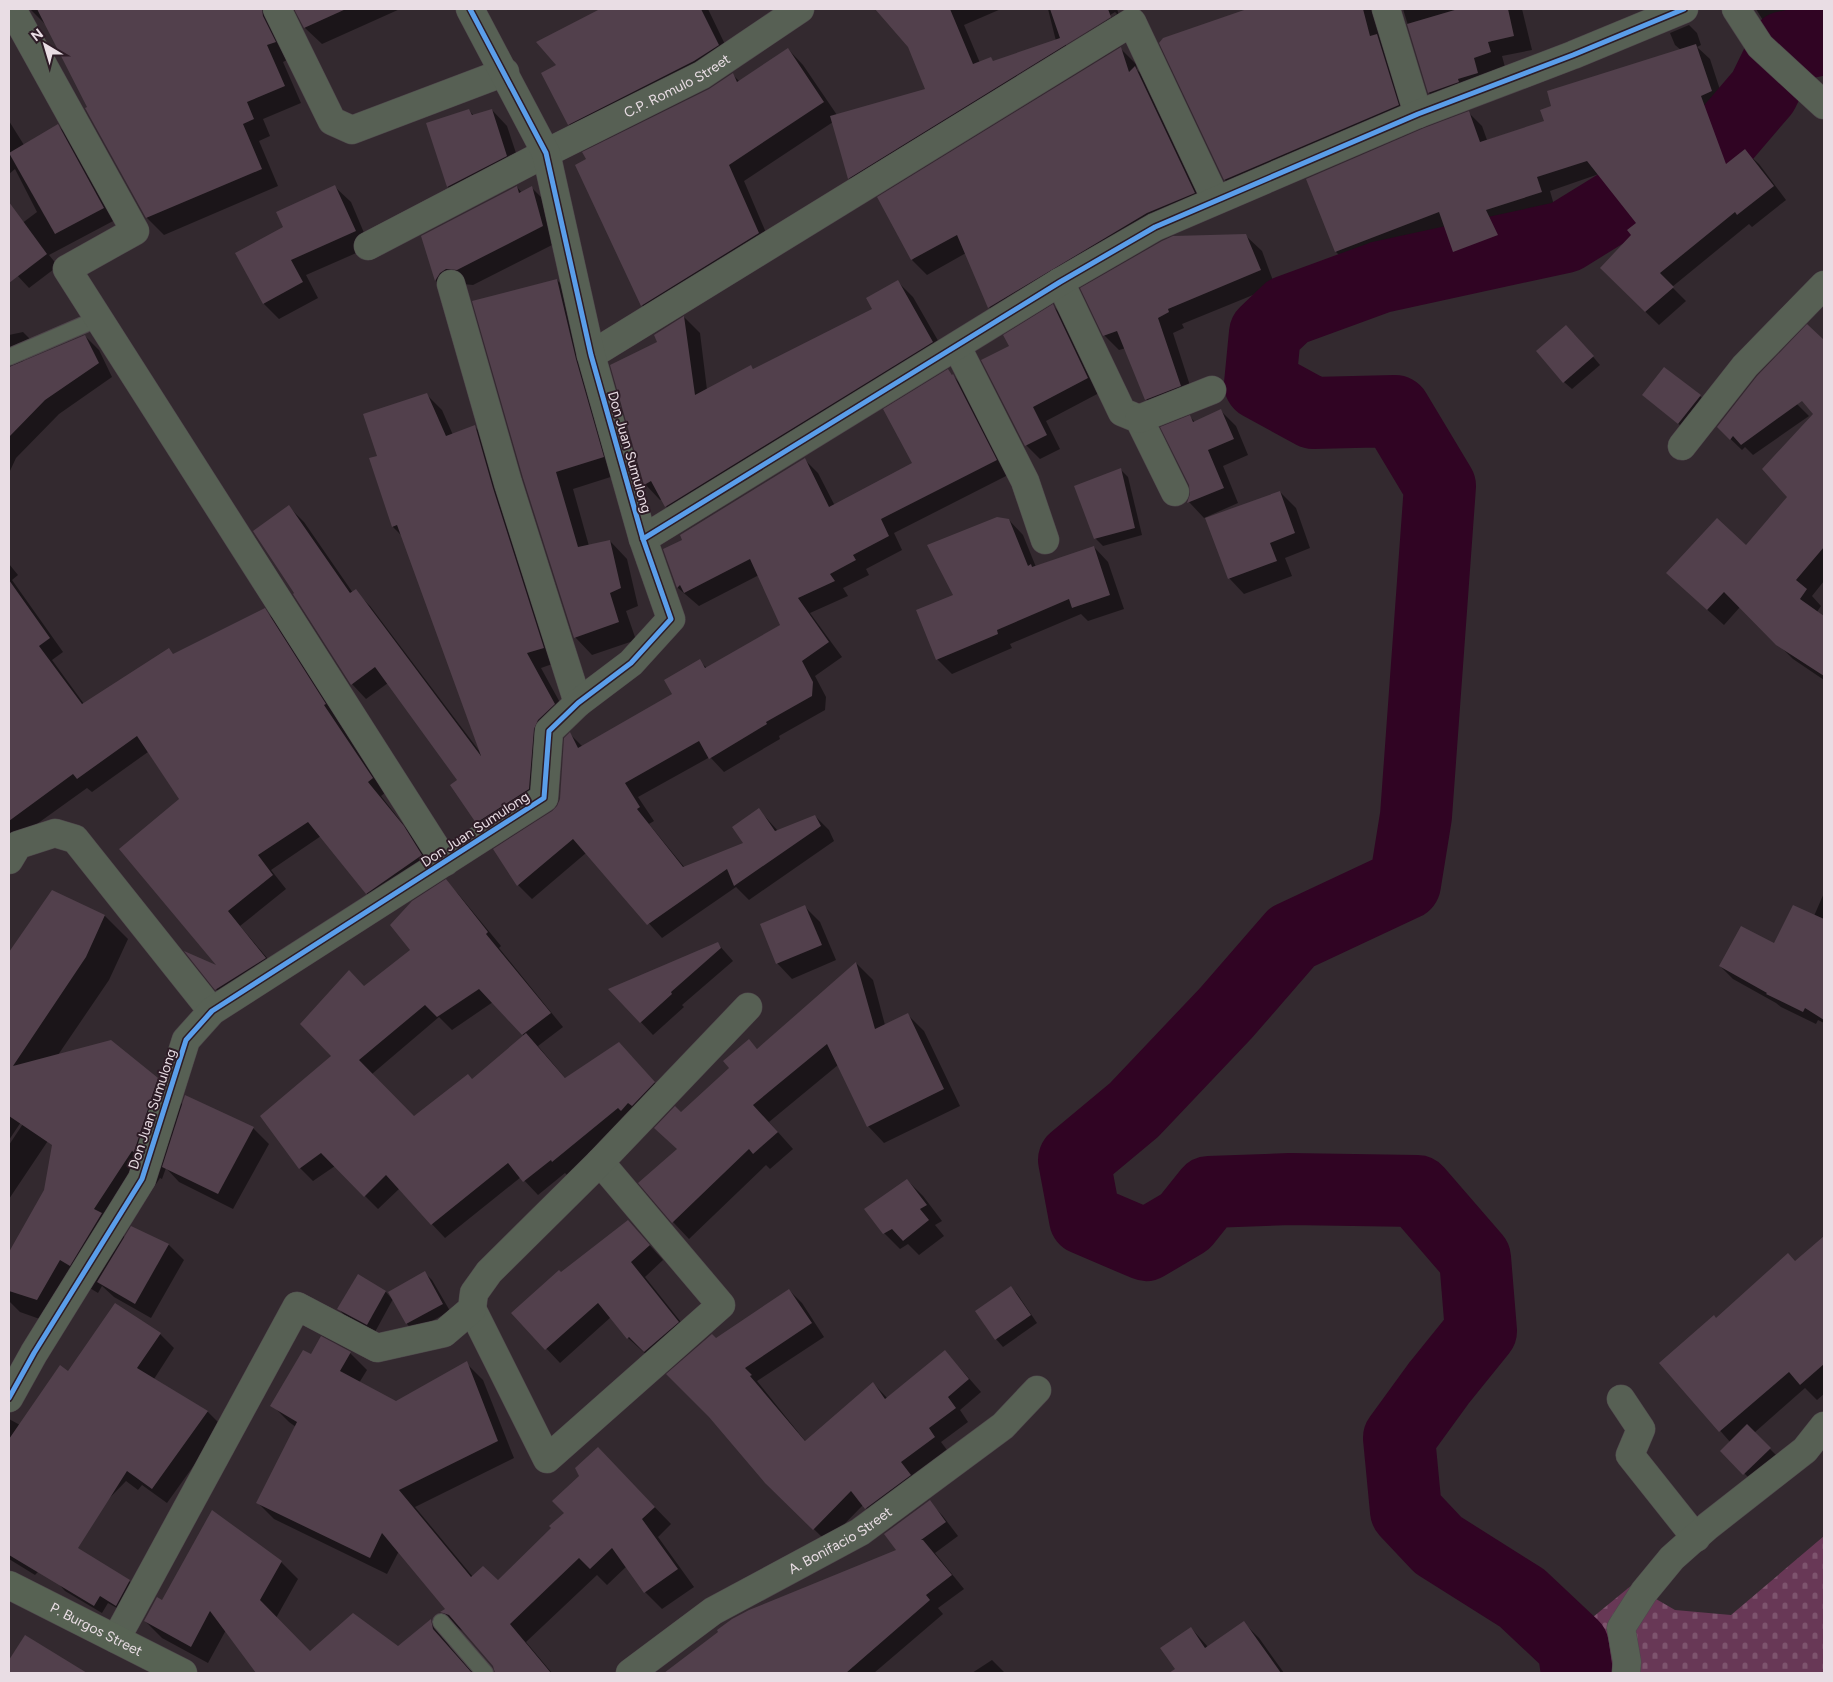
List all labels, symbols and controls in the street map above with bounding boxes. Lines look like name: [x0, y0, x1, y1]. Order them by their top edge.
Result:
north arrow: [20, 20, 70, 70]
text: N: [28, 25, 47, 45]
street label: C.P. Romulo Street: [621, 51, 733, 122]
street label: Don Juan Sumulong: [604, 389, 655, 515]
street label: Don Juan Sumulong: [418, 788, 533, 871]
street label: Don Juan Sumulong: [125, 1047, 180, 1172]
street label: A. Bonifacio Street: [786, 1503, 895, 1578]
street label: P. Burgos Street: [47, 1599, 145, 1660]

